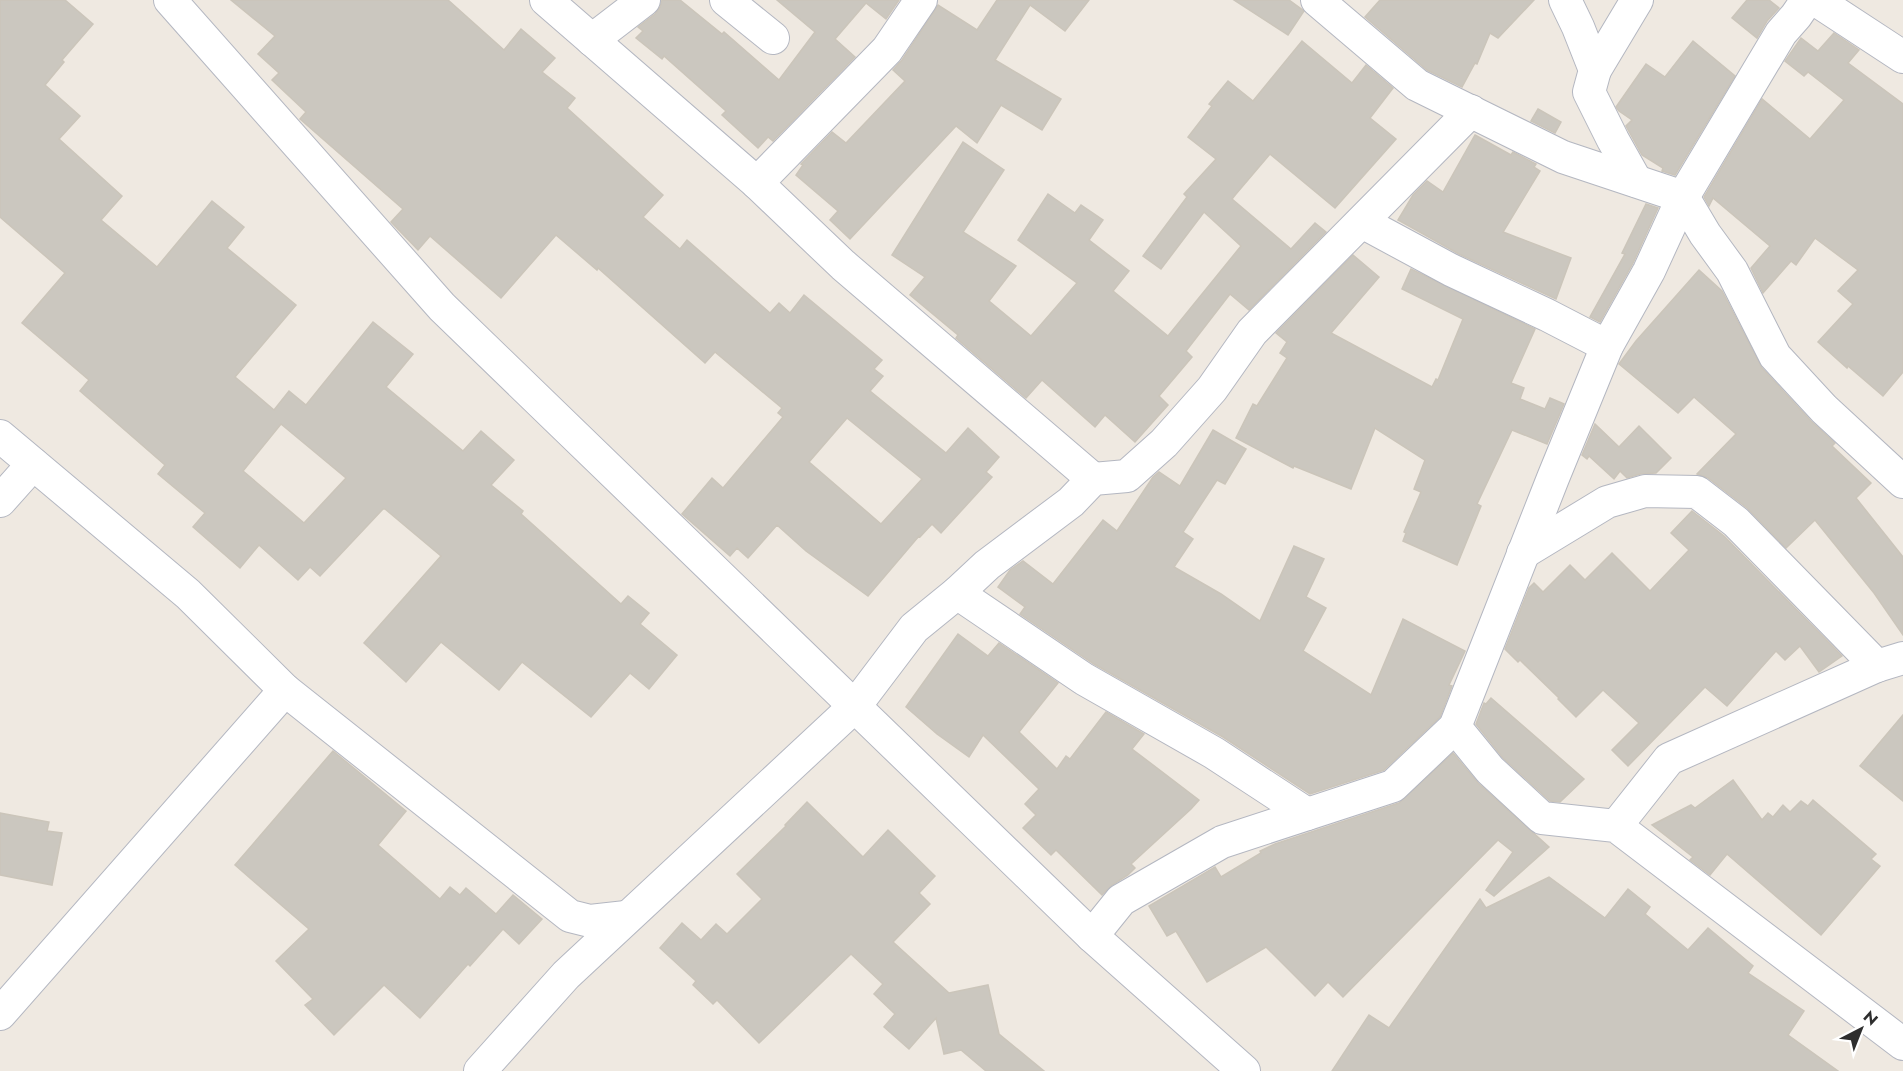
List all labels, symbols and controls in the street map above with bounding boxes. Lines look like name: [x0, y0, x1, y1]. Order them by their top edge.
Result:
north arrow: [1831, 999, 1891, 1059]
text: N: [1858, 1005, 1883, 1031]

